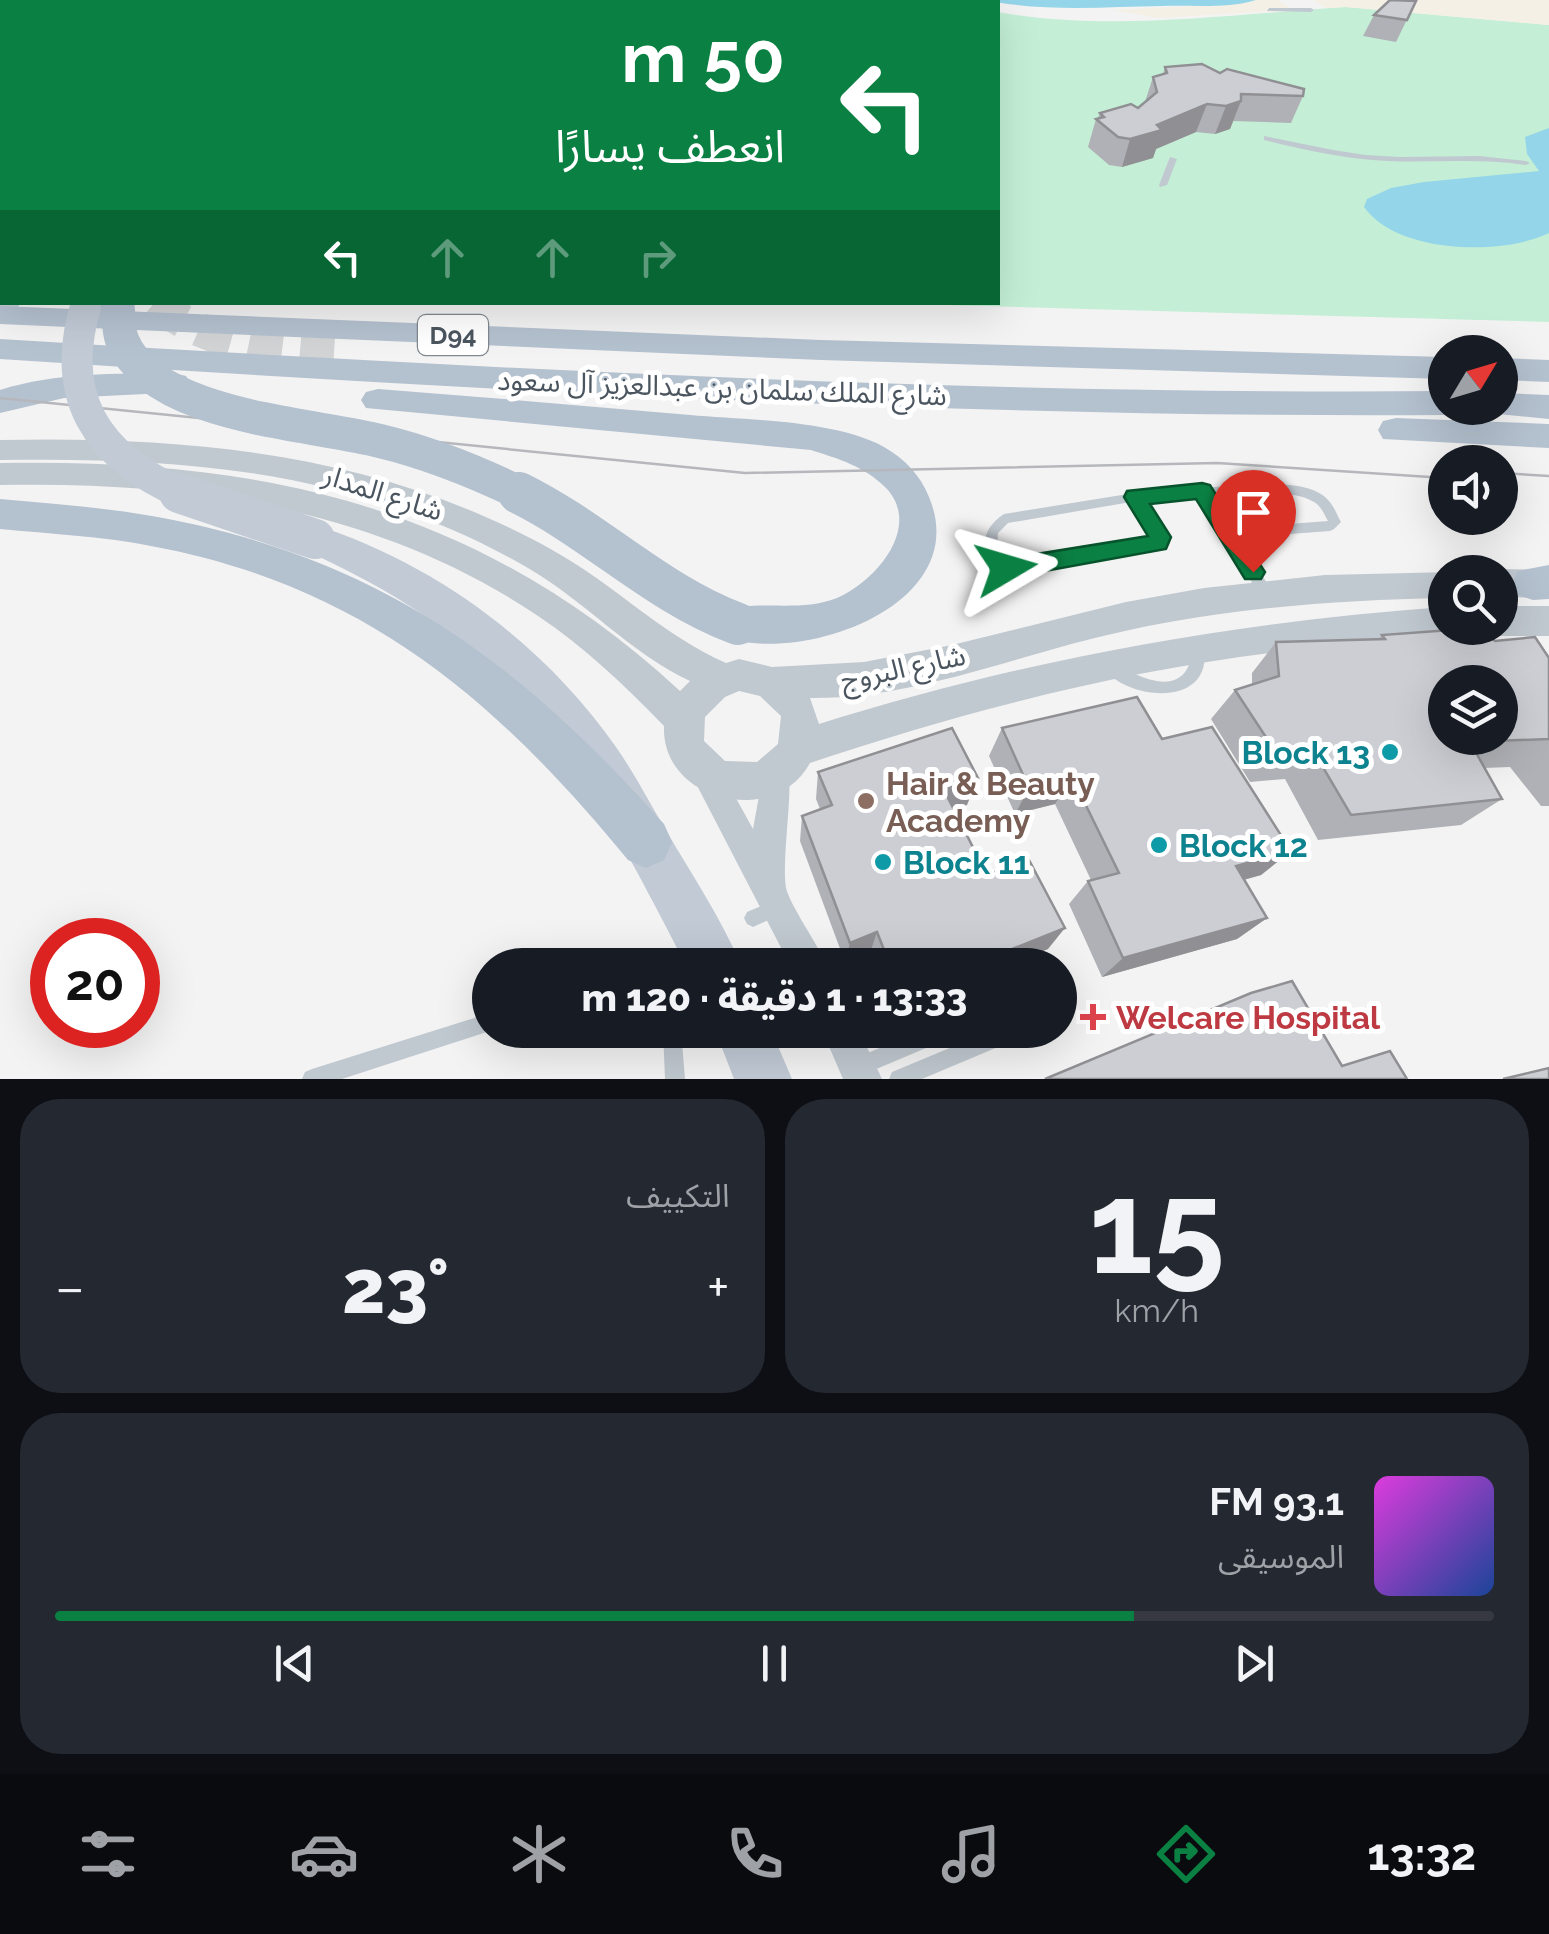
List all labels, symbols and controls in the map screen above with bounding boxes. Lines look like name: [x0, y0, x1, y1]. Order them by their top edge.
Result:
text: 50 m: [621, 16, 785, 98]
icon: left: [820, 40, 950, 170]
text: انعطف يسارًا: [555, 120, 785, 173]
icon: left: [315, 230, 370, 285]
icon: ahead: [420, 230, 475, 285]
icon: ahead: [525, 230, 580, 285]
icon: right: [630, 230, 685, 285]
road number: D94: [418, 315, 488, 355]
north arrow: [1428, 335, 1518, 425]
map controls: [1428, 335, 1518, 755]
street label: شارع الملك سلمان بن عبدالعزيز آل سعود: [497, 364, 947, 416]
button: sound: [1428, 445, 1518, 535]
street label: شارع المدار: [317, 458, 447, 532]
pin: [1211, 470, 1296, 573]
icon: arrive: [1226, 485, 1281, 540]
position arrow: [954, 516, 1058, 620]
button: search: [1428, 555, 1518, 645]
street label: شارع البروج: [838, 639, 969, 701]
button: layers: [1428, 665, 1518, 755]
place label: Block 13: [1241, 734, 1370, 771]
marker: Block 13: [1379, 741, 1401, 763]
place label: Hair & Beauty Academy: [886, 765, 1095, 839]
marker: Hair & Beauty Academy: [855, 790, 877, 812]
place label: Block 12: [1179, 827, 1308, 864]
marker: Block 12: [1148, 834, 1170, 856]
place label: Block 11: [903, 844, 1030, 881]
marker: Block 11: [872, 851, 894, 873]
speed limit sign: 20: [30, 918, 160, 1048]
text: 13:33 · 1 دقيقة · 120 m: [582, 975, 967, 1020]
place label: Welcare Hospital: [1116, 999, 1381, 1036]
marker: Welcare Hospital: [1080, 1004, 1106, 1030]
text: 15: [1089, 1151, 1225, 1303]
text: التكييف: [626, 1177, 730, 1214]
text: 23°: [342, 1242, 449, 1331]
text: −: [55, 1255, 85, 1320]
text: +: [707, 1255, 729, 1320]
text: km/h: [1115, 1292, 1199, 1329]
text: 93.1 FM: [1209, 1479, 1344, 1524]
text: الموسيقى: [1218, 1538, 1344, 1575]
icon: previous: [267, 1636, 322, 1691]
icon: pause: [747, 1636, 802, 1691]
icon: next: [1227, 1636, 1282, 1691]
icon: filters: [73, 1819, 143, 1889]
icon: car: [289, 1819, 359, 1889]
icon: climate: [504, 1819, 574, 1889]
icon: phone: [720, 1819, 790, 1889]
icon: music: [936, 1819, 1006, 1889]
icon: directions: [1151, 1819, 1221, 1889]
text: 13:32: [1367, 1828, 1476, 1881]

